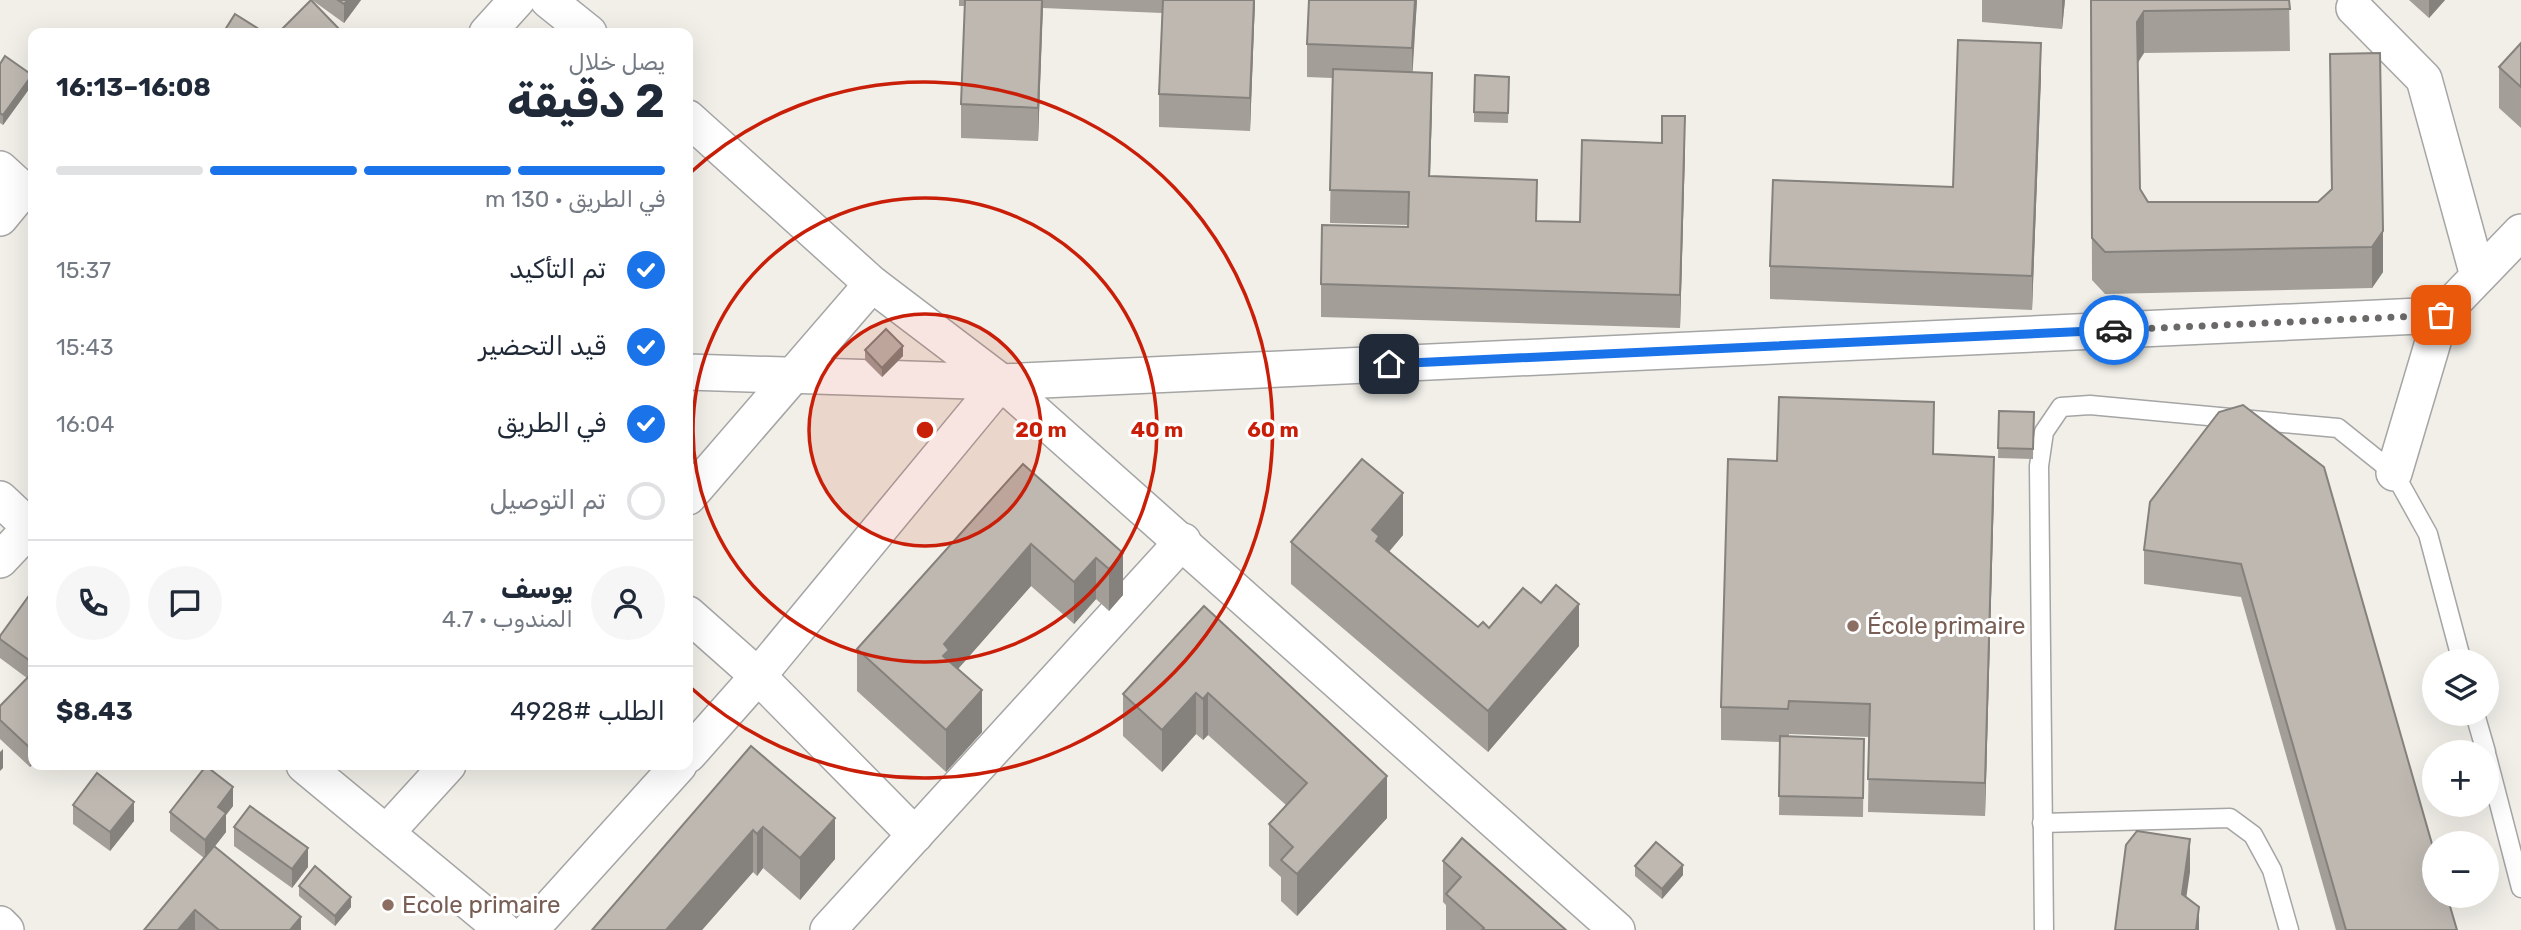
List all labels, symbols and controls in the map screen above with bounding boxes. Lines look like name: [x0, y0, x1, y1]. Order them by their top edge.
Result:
text: يصل خلال: [569, 48, 665, 76]
text: 16:08–16:13: [56, 72, 211, 103]
text: 2 دقيقة: [507, 74, 665, 129]
text: في الطريق · 130 m: [485, 185, 665, 213]
icon: check: [627, 251, 665, 289]
text: تم التأكيد: [509, 254, 606, 285]
text: 15:37: [56, 256, 111, 284]
pin: [2411, 285, 2471, 345]
courier: [2079, 295, 2149, 365]
icon: bag: [2422, 296, 2460, 334]
icon: car: [2095, 311, 2133, 349]
icon: check: [627, 328, 665, 366]
text: قيد التحضير: [479, 331, 606, 362]
text: 15:43: [56, 333, 114, 361]
pin: [1359, 334, 1419, 394]
icon: home: [1370, 345, 1408, 383]
icon: check: [627, 405, 665, 443]
text: في الطريق: [497, 408, 606, 439]
text: 16:04: [56, 410, 115, 438]
text: 20 m: [1015, 417, 1067, 442]
text: 40 m: [1131, 417, 1183, 442]
text: 60 m: [1247, 417, 1299, 442]
centre of rings: [913, 418, 937, 442]
text: تم التوصيل: [489, 485, 606, 516]
button: phone: [56, 566, 130, 640]
button: chat: [148, 566, 222, 640]
button: person: [591, 566, 665, 640]
text: يوسف: [501, 574, 573, 605]
text: المندوب · 4.7: [442, 605, 573, 633]
place label: École primaire: [1867, 612, 2026, 640]
marker: École primaire: [1845, 618, 1861, 634]
map controls: [2422, 649, 2499, 908]
button: layers: [2422, 649, 2499, 726]
text: $8.43: [56, 696, 133, 727]
text: الطلب #4928: [510, 696, 665, 727]
button: +: [2422, 740, 2499, 817]
button: −: [2422, 831, 2499, 908]
place label: Ecole primaire: [402, 891, 561, 919]
marker: Ecole primaire: [380, 897, 396, 913]

